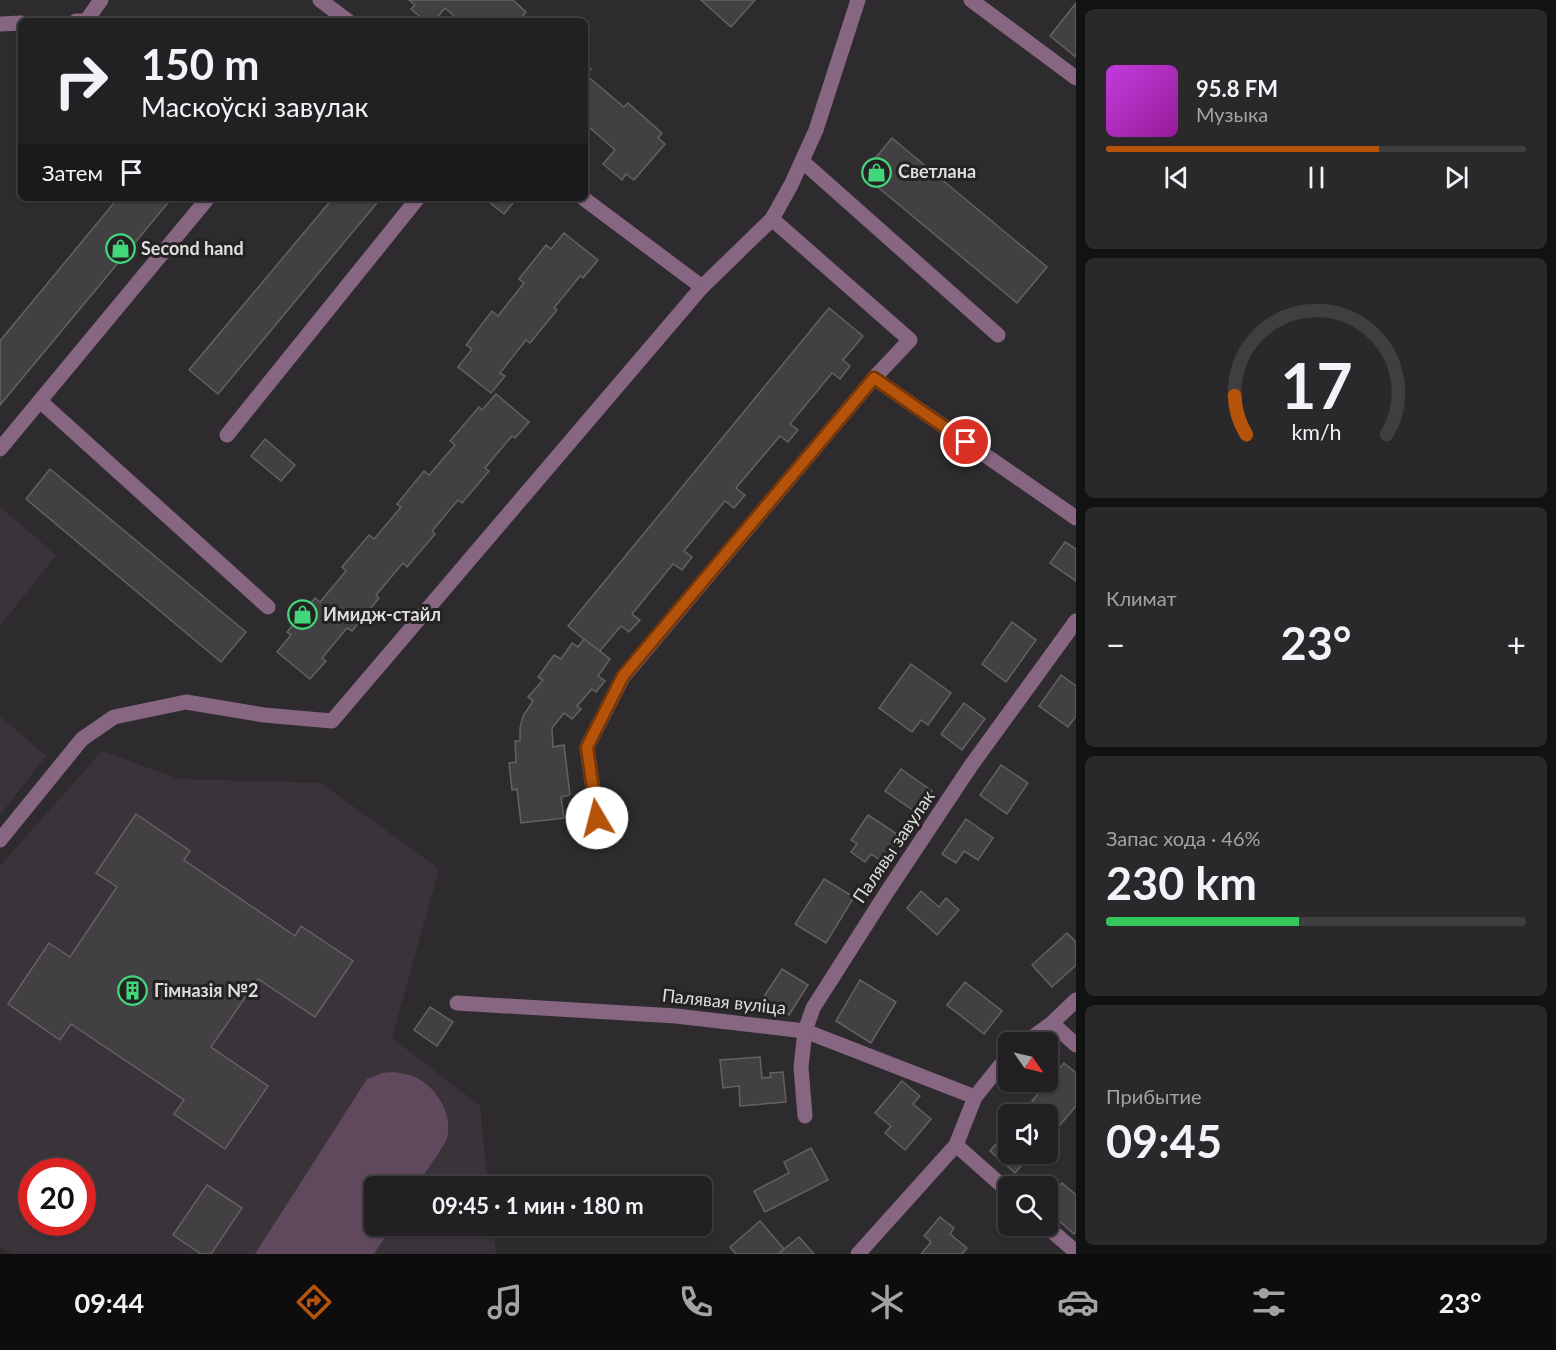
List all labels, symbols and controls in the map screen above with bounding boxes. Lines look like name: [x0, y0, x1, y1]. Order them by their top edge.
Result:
text: 150 m: [141, 39, 259, 89]
icon: right: [42, 42, 120, 120]
text: 95.8 FM: [1196, 75, 1278, 102]
text: Маскоўскі завулак: [141, 90, 369, 123]
text: Музыка: [1196, 102, 1268, 126]
icon: arrive: [115, 156, 148, 189]
shop icon: Светлана: [861, 156, 893, 188]
text: Затем: [42, 159, 103, 186]
place label: Светлана: [898, 160, 976, 182]
icon: previous: [1160, 161, 1193, 194]
icon: pause: [1300, 161, 1333, 194]
icon: next: [1440, 161, 1473, 194]
shop icon: Second hand: [104, 233, 136, 265]
place label: Second hand: [141, 237, 244, 259]
text: 17: [1280, 347, 1352, 422]
pin: [940, 416, 991, 467]
text: km/h: [1291, 419, 1341, 445]
icon: arrive: [949, 425, 982, 458]
text: Климат: [1106, 586, 1177, 610]
shop icon: Имидж-стайл: [286, 599, 318, 631]
place label: Имидж-стайл: [323, 603, 441, 625]
text: 23°: [1281, 616, 1351, 670]
text: −: [1106, 624, 1125, 664]
text: +: [1507, 624, 1526, 664]
street label: Палявы завулак: [847, 785, 939, 907]
position arrow: [565, 786, 629, 850]
text: Запас хода · 46%: [1106, 826, 1261, 850]
text: 230 km: [1106, 856, 1257, 910]
building icon: Гімназія №2: [117, 975, 149, 1007]
place label: Гімназія №2: [154, 979, 258, 1001]
street label: Палявая вуліца: [661, 984, 787, 1018]
north arrow: [998, 1032, 1058, 1092]
map controls: [998, 1032, 1058, 1236]
text: Прибытие: [1106, 1084, 1202, 1108]
button: sound: [998, 1104, 1058, 1164]
text: 09:45: [1106, 1114, 1222, 1168]
speed limit sign: 20: [18, 1158, 96, 1236]
button: search: [998, 1176, 1058, 1236]
text: 09:45 · 1 мин · 180 m: [432, 1192, 644, 1219]
icon: directions: [293, 1281, 335, 1323]
icon: music: [484, 1281, 526, 1323]
icon: phone: [675, 1281, 717, 1323]
icon: climate: [866, 1281, 908, 1323]
icon: car: [1057, 1281, 1099, 1323]
icon: filters: [1248, 1281, 1290, 1323]
text: 09:44: [74, 1286, 144, 1319]
text: 23°: [1439, 1286, 1481, 1319]

